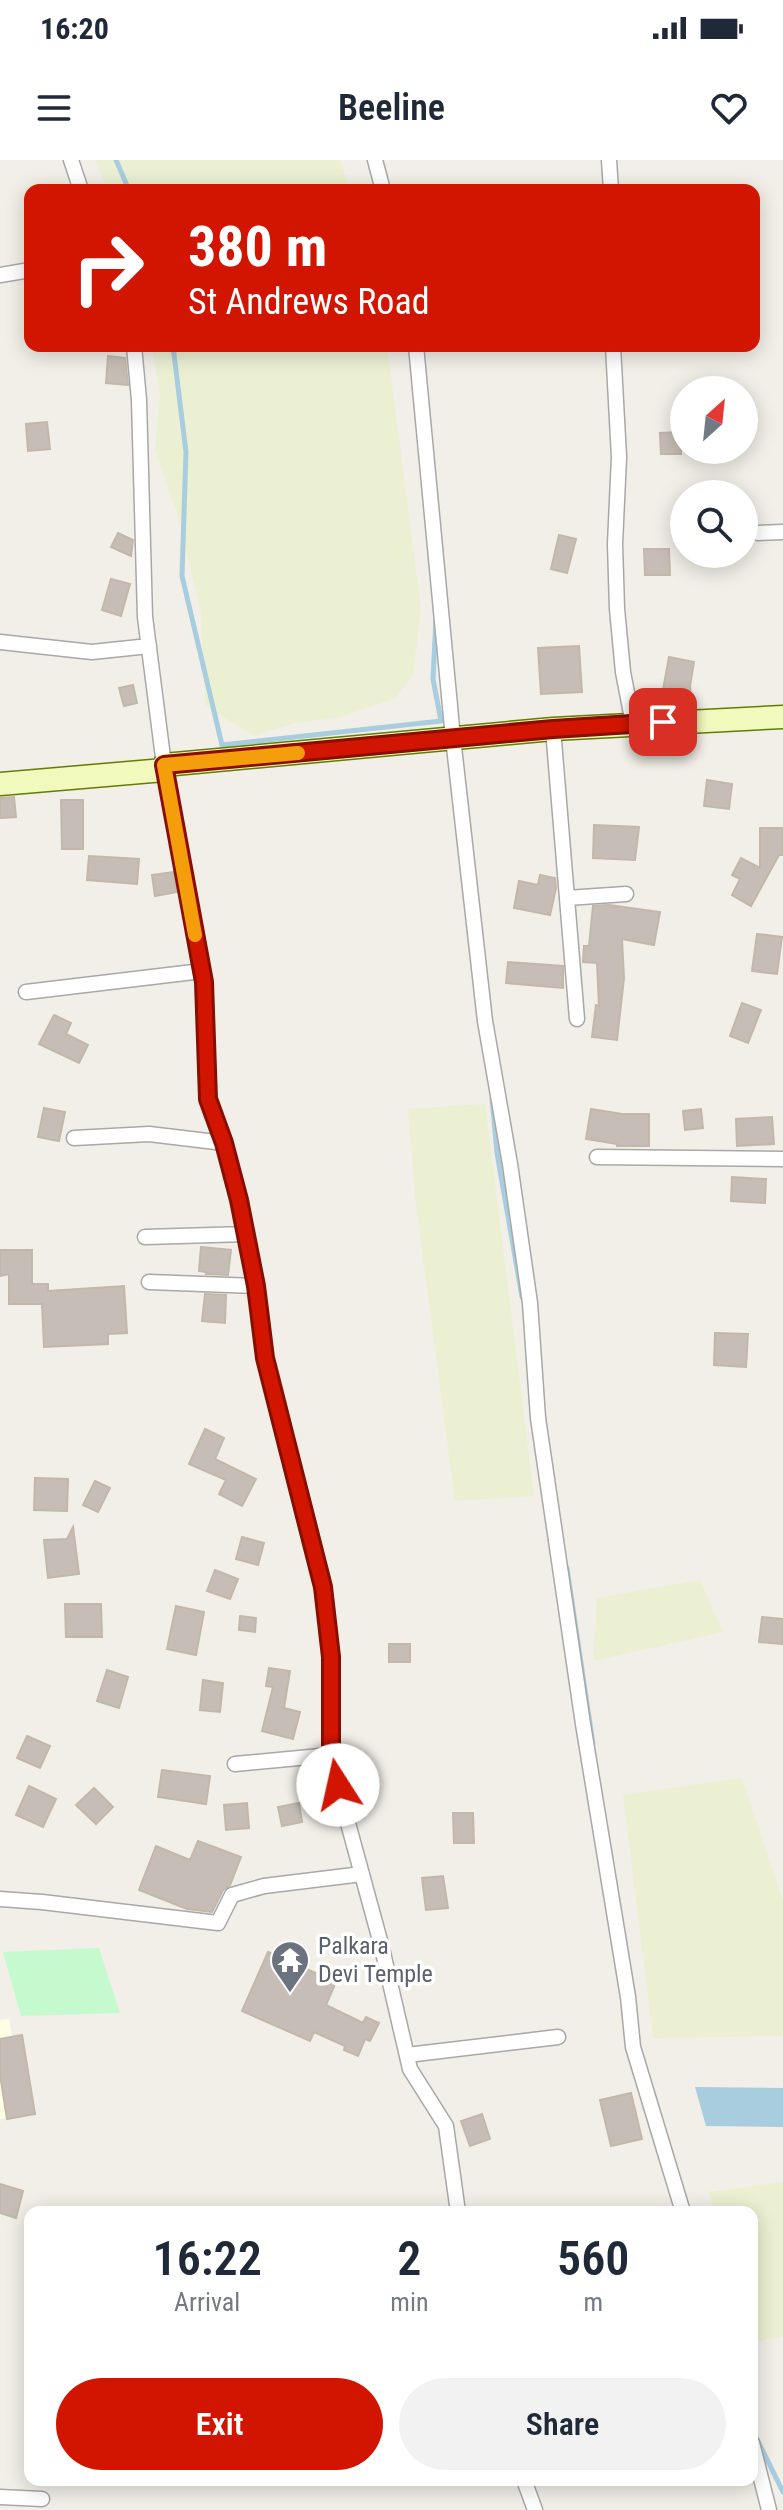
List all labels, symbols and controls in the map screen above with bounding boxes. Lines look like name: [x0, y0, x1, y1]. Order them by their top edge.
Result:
text: 16:20: [40, 11, 109, 46]
icon: menu: [32, 86, 76, 130]
icon: heart: [707, 86, 751, 130]
text: Beeline: [338, 87, 445, 129]
text: 380 m: [188, 214, 327, 280]
icon: right: [56, 216, 160, 320]
text: St Andrews Road: [188, 281, 430, 323]
north arrow: [670, 376, 758, 464]
map controls: [670, 376, 758, 568]
button: search: [670, 480, 758, 568]
pin: [629, 688, 697, 756]
icon: arrive: [641, 700, 685, 744]
position arrow: [296, 1743, 380, 1827]
place label: Palkara Devi Temple: [318, 1932, 433, 1988]
temple icon: Palkara Devi Temple: [269, 1939, 311, 1994]
text: 16:22: [153, 2230, 262, 2287]
text: 2: [397, 2230, 421, 2287]
text: 560: [557, 2230, 629, 2287]
text: Arrival: [174, 2287, 240, 2317]
text: min: [390, 2287, 428, 2317]
text: m: [583, 2287, 603, 2317]
button: Exit: [56, 2378, 383, 2470]
button: Share: [399, 2378, 726, 2470]

